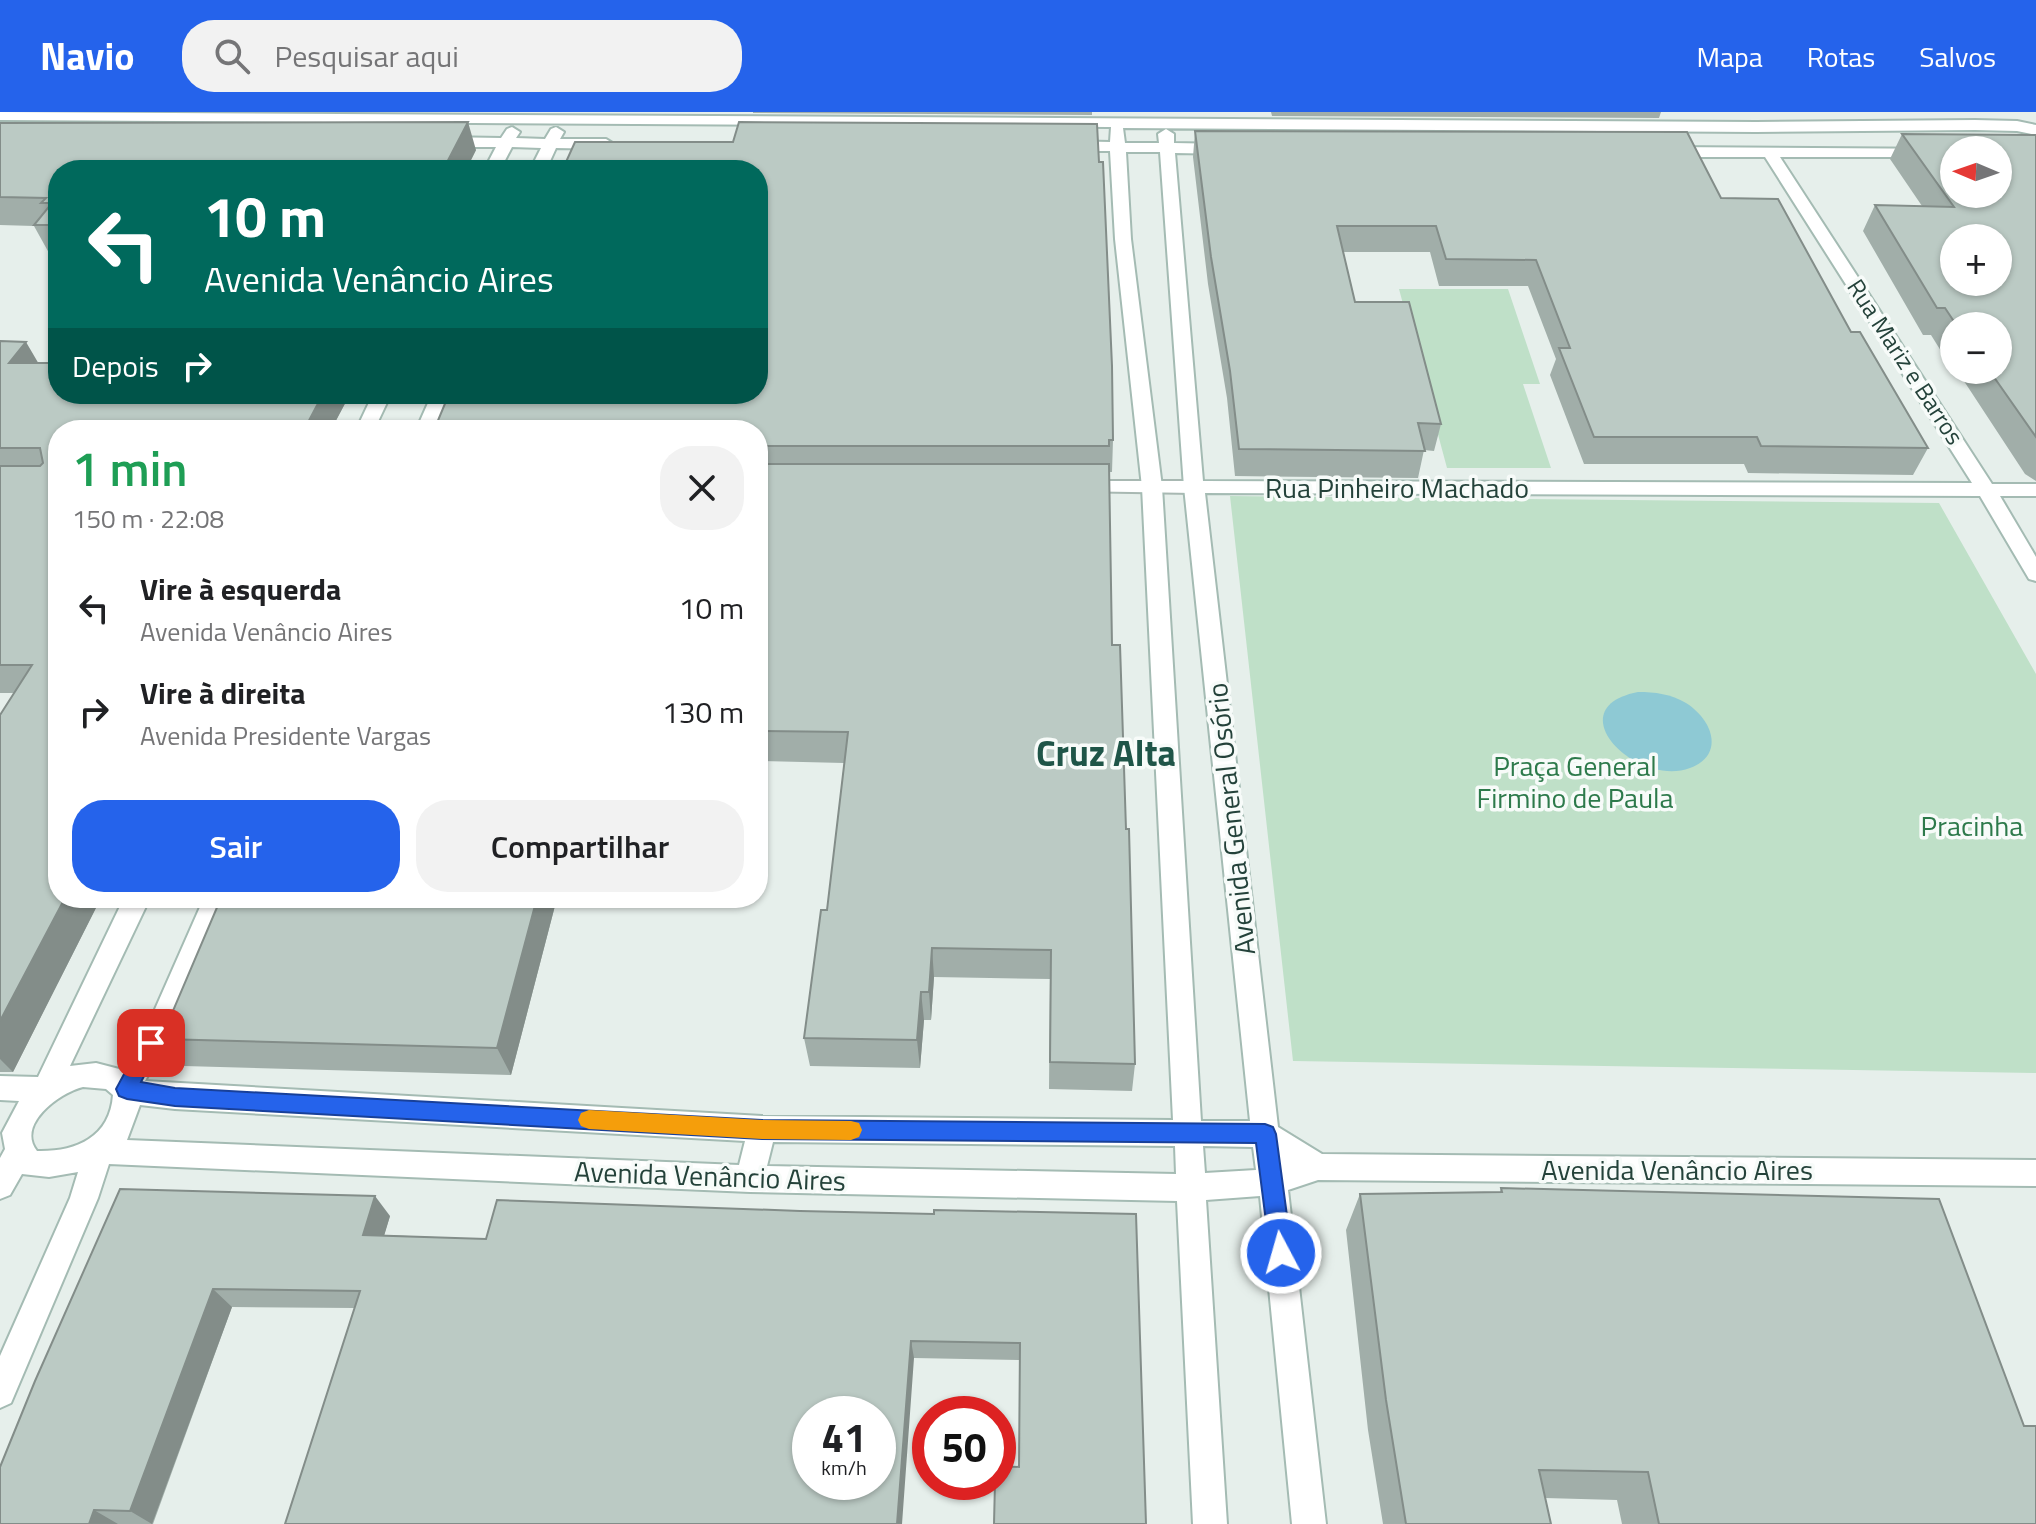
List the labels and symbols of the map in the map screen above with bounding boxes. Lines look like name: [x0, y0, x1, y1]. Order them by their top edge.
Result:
north arrow: [1940, 136, 2012, 208]
street label: Rua Mariz e Barros: [1839, 272, 1973, 451]
street label: Rua Pinheiro Machado: [1265, 466, 1529, 509]
street label: Avenida General Osório: [1195, 681, 1266, 957]
district label: Cruz Alta: [1036, 725, 1176, 780]
park label: Praça General Firmino de Paula: [1476, 744, 1674, 819]
park label: Pracinha: [1921, 804, 2023, 847]
pin: [117, 1009, 185, 1077]
street label: Avenida Venâncio Aires: [1541, 1148, 1813, 1191]
street label: Avenida Venâncio Aires: [573, 1149, 847, 1202]
position arrow: [1239, 1211, 1323, 1295]
speed limit sign: 50: [912, 1396, 1016, 1500]

